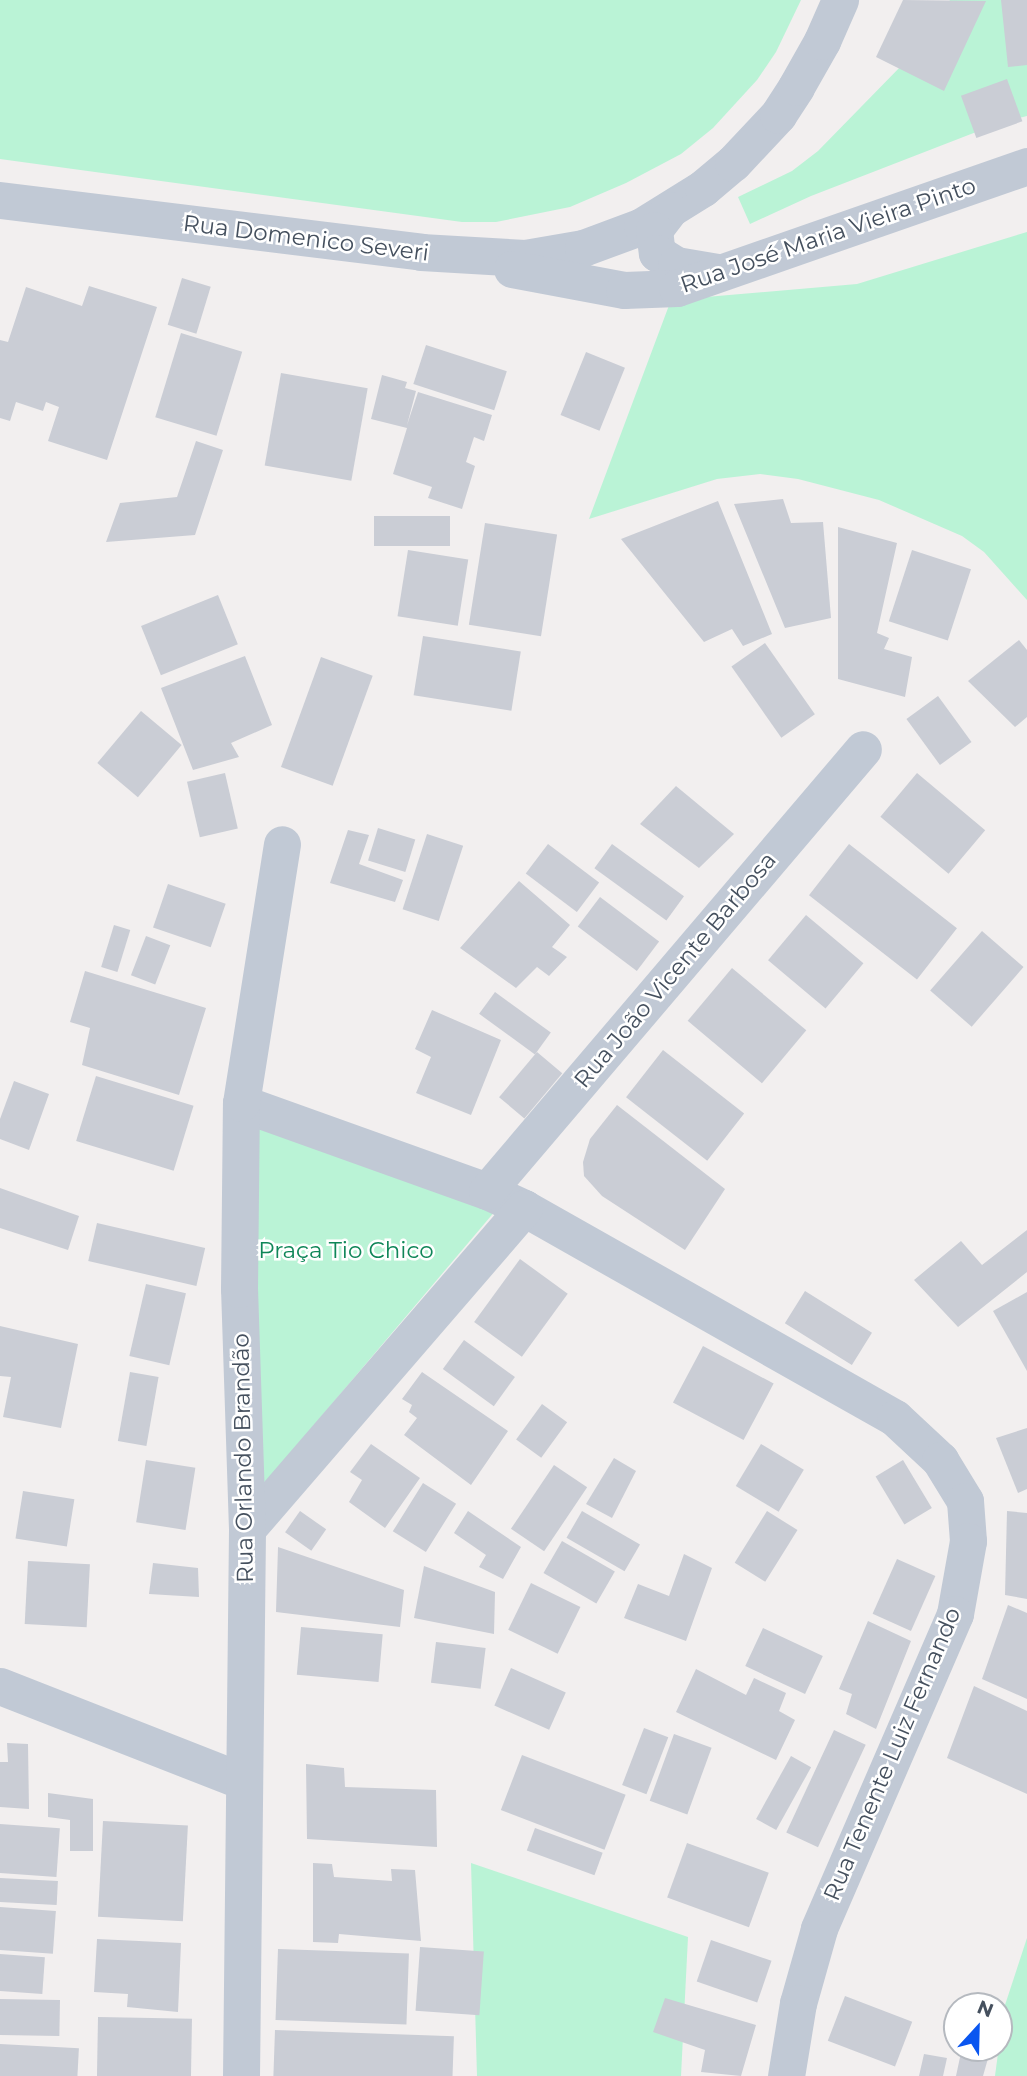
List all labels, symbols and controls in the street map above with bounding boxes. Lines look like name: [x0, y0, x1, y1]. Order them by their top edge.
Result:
street label: Rua José Maria Vieira Pinto: [677, 171, 979, 299]
street label: Rua Domenico Severi: [182, 209, 430, 267]
street label: Rua João Vicente Barbosa: [568, 847, 782, 1093]
park label: Praça Tio Chico: [258, 1236, 434, 1264]
street label: Rua Orlando Brandão: [227, 1333, 259, 1583]
street label: Rua Tenente Luiz Fernando: [818, 1603, 966, 1905]
north arrow: [943, 1992, 1013, 2062]
text: N: [974, 1995, 997, 2022]

